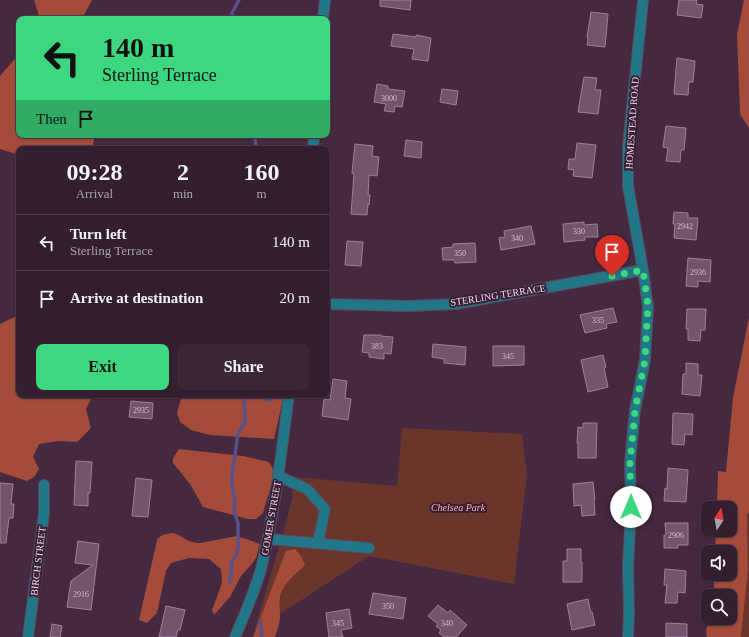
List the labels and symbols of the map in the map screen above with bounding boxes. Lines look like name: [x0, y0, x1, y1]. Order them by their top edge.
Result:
street label: HOMESTEAD ROAD: [623, 76, 641, 170]
house number: 3000: [381, 94, 397, 103]
house number: 2942: [677, 222, 693, 231]
house number: 330: [573, 227, 585, 236]
house number: 340: [511, 234, 523, 243]
pin: [595, 235, 629, 276]
house number: 350: [454, 249, 466, 258]
house number: 2936: [690, 268, 706, 277]
street label: STERLING TERRACE: [450, 282, 546, 308]
house number: 335: [592, 316, 604, 325]
house number: 383: [371, 342, 383, 351]
house number: 345: [502, 352, 514, 361]
house number: 2935: [133, 406, 149, 415]
street label: GOMER STREET: [259, 480, 283, 556]
position arrow: [610, 486, 652, 528]
north arrow: [701, 501, 737, 537]
park label: Chelsea Park: [431, 502, 486, 513]
street label: BIRCH STREET: [28, 526, 48, 596]
house number: 2906: [668, 531, 684, 540]
house number: 2916: [73, 590, 89, 599]
house number: 350: [382, 602, 394, 611]
house number: 345: [332, 619, 344, 628]
house number: 340: [441, 619, 453, 628]

